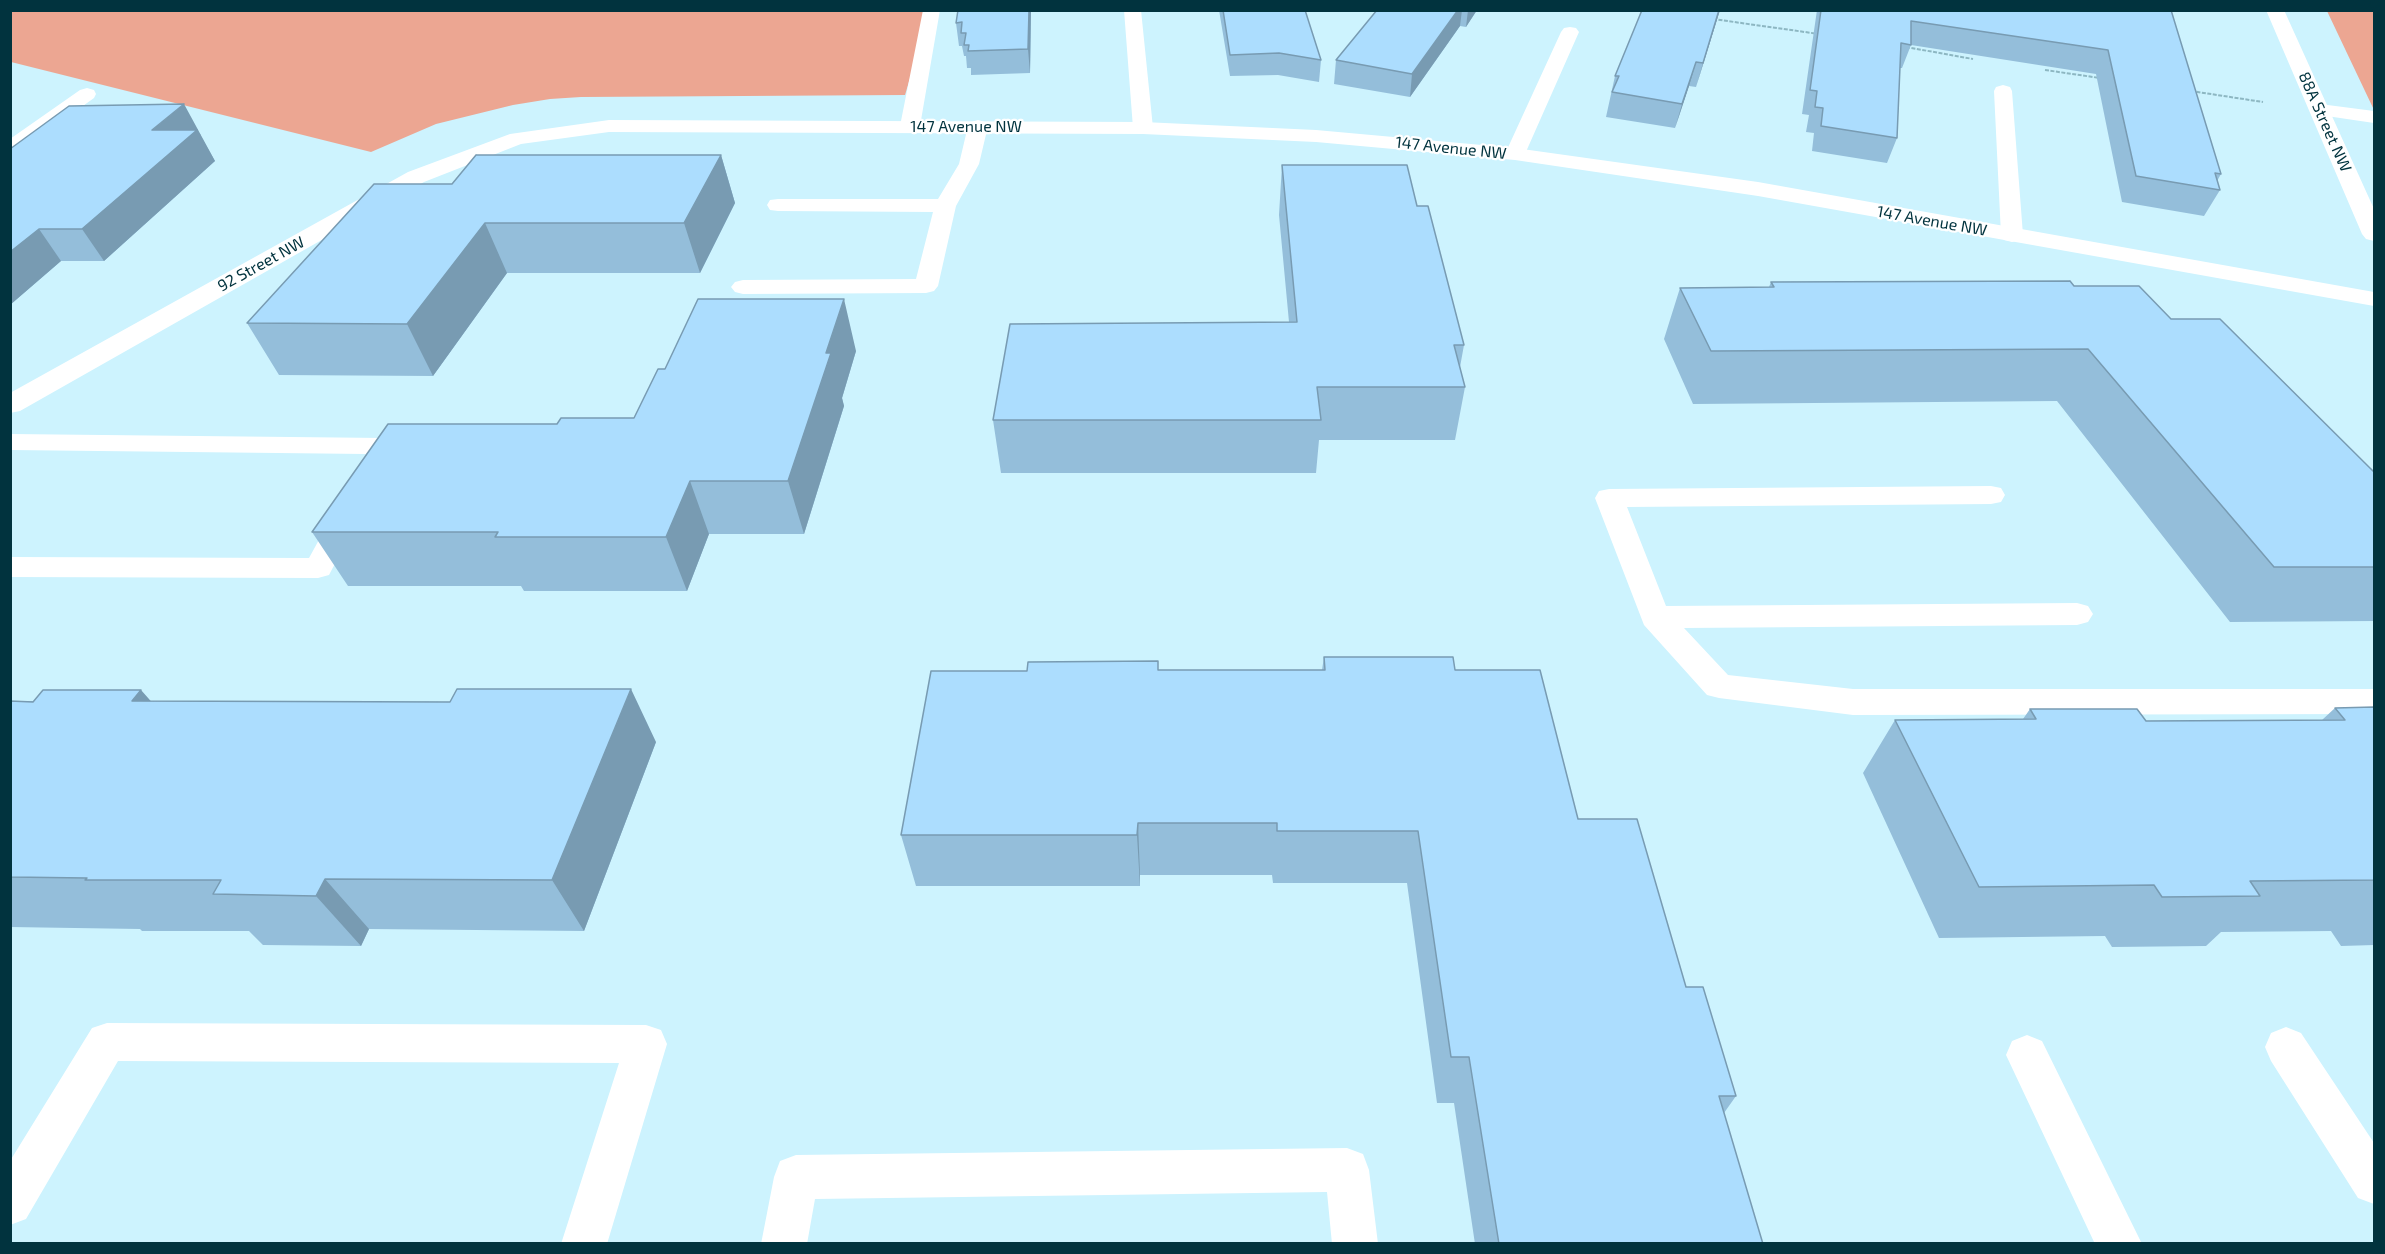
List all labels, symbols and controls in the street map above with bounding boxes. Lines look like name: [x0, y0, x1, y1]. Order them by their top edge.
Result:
street label: 88A Street NW: [2294, 69, 2356, 175]
street label: 147 Avenue NW: [910, 117, 1022, 137]
street label: 147 Avenue NW: [1395, 133, 1507, 163]
street label: 147 Avenue NW: [1875, 202, 1989, 240]
street label: 92 Street NW: [214, 232, 308, 296]

